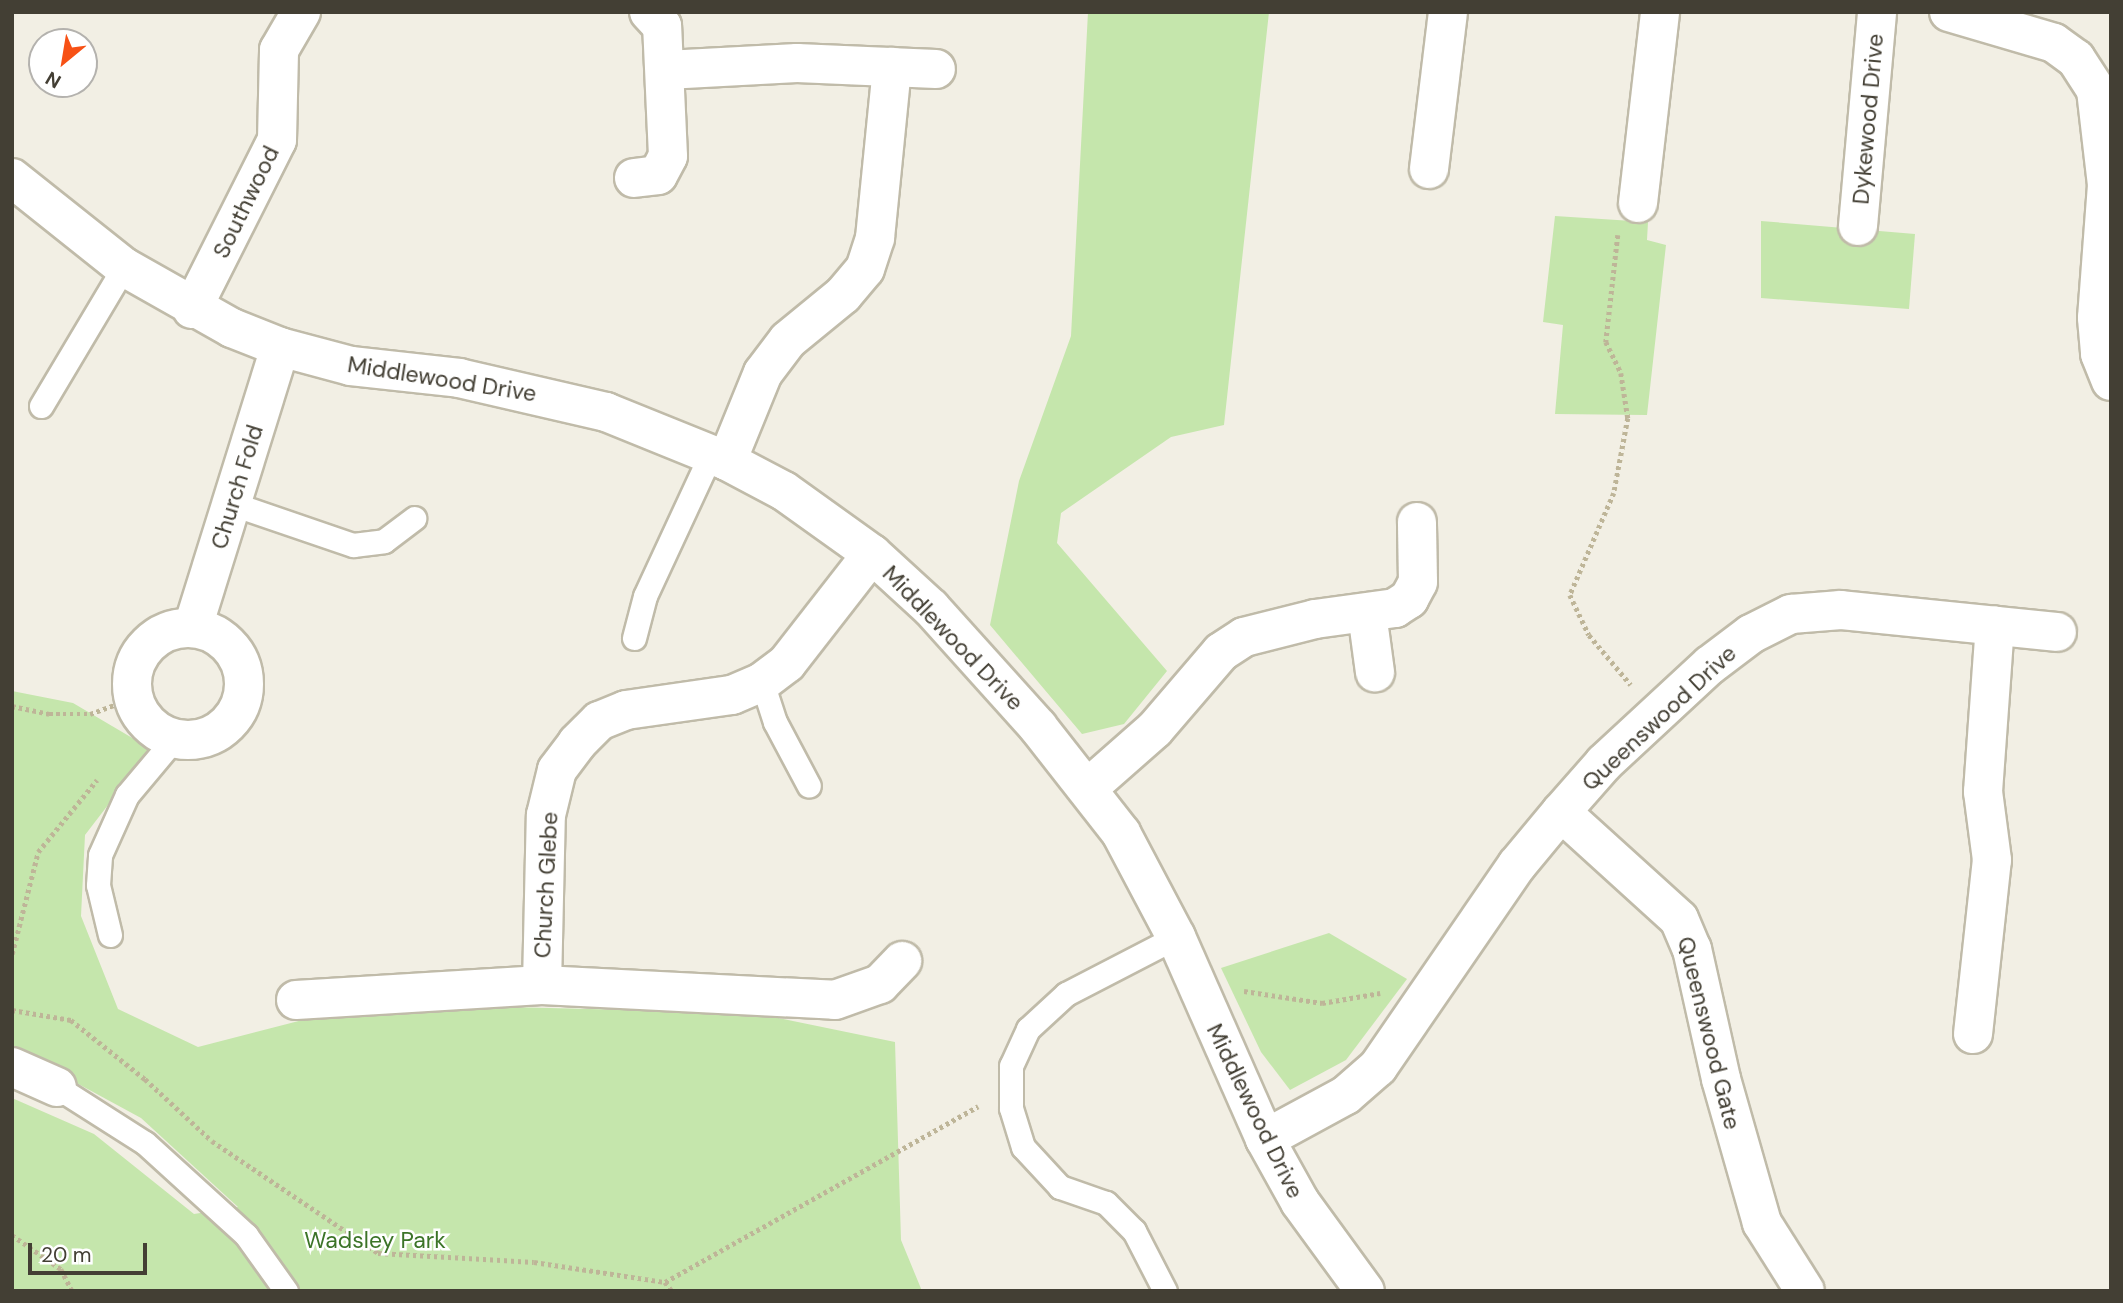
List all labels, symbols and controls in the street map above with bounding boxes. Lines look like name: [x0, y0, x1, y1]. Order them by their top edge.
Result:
north arrow: [28, 28, 98, 98]
street label: Dykewood Drive: [1847, 32, 1889, 206]
text: N: [41, 66, 66, 94]
street label: Southwood: [207, 141, 285, 263]
street label: Middlewood Drive: [346, 350, 538, 408]
street label: Church Fold: [205, 422, 269, 552]
street label: Middlewood Drive: [877, 560, 1029, 716]
street label: Queenswood Drive: [1576, 639, 1742, 797]
street label: Church Glebe: [528, 811, 564, 959]
street label: Queenswood Gate: [1672, 934, 1746, 1132]
street label: Middlewood Drive: [1201, 1019, 1309, 1203]
park label: Wadsley Park: [304, 1226, 446, 1254]
scale bar: [32, 1230, 150, 1274]
text: 20 m: [41, 1241, 92, 1269]

